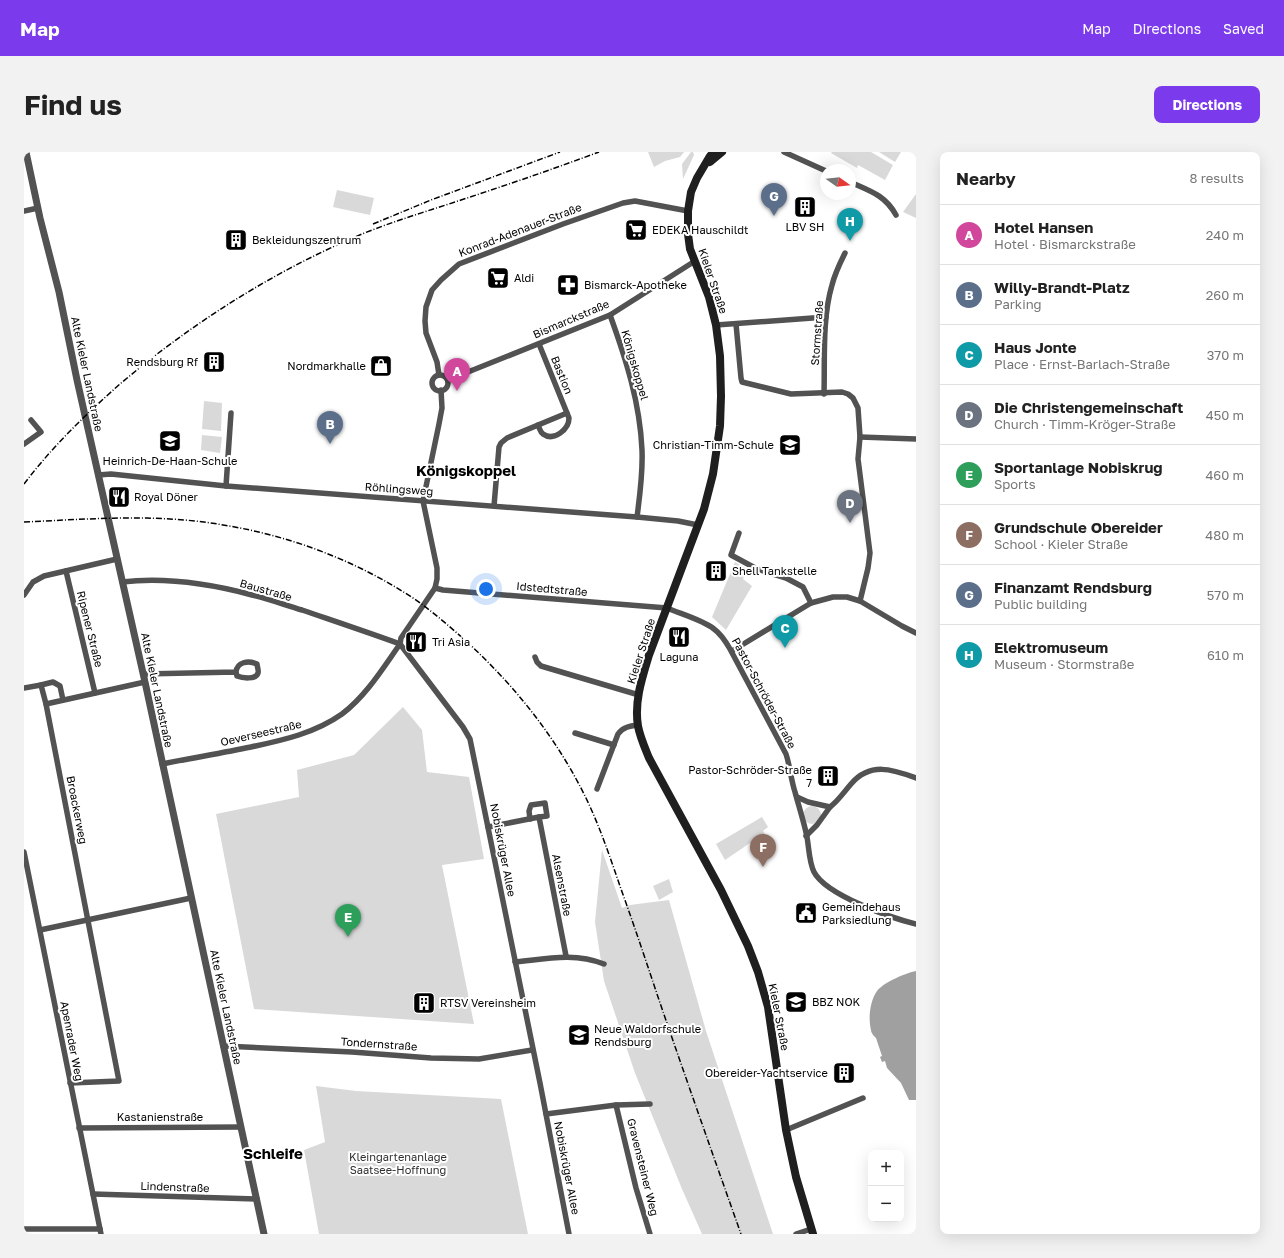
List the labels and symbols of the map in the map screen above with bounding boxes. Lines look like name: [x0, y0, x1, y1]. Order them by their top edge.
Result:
north arrow: [820, 164, 856, 200]
pin: G: [761, 183, 787, 216]
building icon: LBV SH: [792, 194, 818, 220]
street label: Konrad-Adenauer-Straße: [456, 200, 583, 259]
pin: H: [837, 208, 863, 241]
supermarket icon: EDEKA Hauschildt: [623, 217, 649, 243]
place label: LBV SH: [786, 220, 824, 233]
place label: EDEKA Hauschildt: [652, 223, 748, 236]
building icon: Bekleidungszentrum: [223, 227, 249, 253]
place label: Bekleidungszentrum: [252, 233, 361, 246]
street label: Kieler Straße: [696, 247, 731, 315]
supermarket icon: Aldi: [485, 265, 511, 291]
place label: Aldi: [514, 271, 534, 284]
pharmacy icon: Bismarck-Apotheke: [555, 272, 581, 298]
place label: Bismarck-Apotheke: [584, 278, 687, 291]
street label: Bismarckstraße: [531, 297, 611, 341]
street label: Stormstraße: [808, 300, 825, 366]
street label: Alte Kieler Landstraße: [69, 315, 106, 433]
street label: Königskoppel: [619, 328, 652, 402]
building icon: Rendsburg Rf: [201, 349, 227, 375]
shop icon: Nordmarkhalle: [368, 353, 394, 379]
street label: Bastion: [549, 354, 576, 396]
place label: Rendsburg Rf: [126, 355, 198, 368]
pin: A: [444, 358, 470, 391]
place label: Nordmarkhalle: [287, 359, 366, 372]
pin: B: [317, 411, 343, 444]
school or university icon: Heinrich-De-Haan-Schule: [157, 428, 183, 454]
school or university icon: Christian-Timm-Schule: [777, 432, 803, 458]
place label: Christian-Timm-Schule: [653, 438, 774, 451]
place label: Heinrich-De-Haan-Schule: [103, 454, 237, 467]
district label: Königskoppel: [416, 461, 516, 479]
street label: Röhlingsweg: [364, 480, 434, 497]
restaurant icon: Royal Döner: [106, 484, 132, 510]
place label: Royal Döner: [134, 490, 199, 503]
pin: D: [837, 490, 863, 523]
building icon: Shell Tankstelle: [703, 558, 729, 584]
place label: Shell Tankstelle: [732, 564, 817, 577]
street label: Baustraße: [239, 576, 294, 603]
your location: [476, 579, 496, 599]
street label: Idstedtstraße: [516, 579, 588, 598]
street label: Ripener Straße: [75, 589, 106, 668]
pin: C: [772, 615, 798, 648]
street label: Kieler Straße: [624, 616, 657, 685]
restaurant icon: Laguna: [666, 624, 692, 650]
restaurant icon: Tri Asia: [403, 629, 429, 655]
street label: Alte Kieler Landstraße: [139, 631, 176, 749]
place label: Tri Asia: [432, 635, 470, 648]
street label: Pastor-Schröder-Straße: [730, 635, 799, 750]
place label: Laguna: [660, 650, 699, 663]
street label: Oeverseestraße: [219, 717, 303, 748]
place label: Pastor-Schröder-Straße 7: [688, 763, 812, 789]
building icon: Pastor-Schröder-Straße 7: [815, 763, 841, 789]
street label: Broackerweg: [65, 775, 90, 845]
street label: Nobiskrüger Allee: [488, 802, 519, 898]
pin: F: [750, 834, 776, 867]
street label: Alsenstraße: [550, 853, 575, 917]
public building icon: Gemeindehaus Parksiedlung: [793, 900, 819, 926]
place label: Gemeindehaus Parksiedlung: [822, 900, 901, 926]
pin: E: [335, 904, 361, 937]
street label: Alte Kieler Landstraße: [208, 948, 245, 1066]
street label: Kieler Straße: [767, 982, 792, 1052]
school or university icon: BBZ NOK: [783, 989, 809, 1015]
building icon: RTSV Vereinsheim: [411, 990, 437, 1016]
place label: BBZ NOK: [812, 995, 861, 1008]
place label: RTSV Vereinsheim: [440, 996, 536, 1009]
street label: Apenrader Weg: [58, 1000, 87, 1082]
school or university icon: Neue Waldorfschule Rendsburg: [566, 1022, 592, 1048]
place label: Neue Waldorfschule Rendsburg: [594, 1022, 701, 1048]
street label: Tondernstraße: [340, 1034, 418, 1053]
building icon: Obereider-Yachtservice: [831, 1060, 857, 1086]
place label: Obereider-Yachtservice: [705, 1066, 828, 1079]
street label: Kastanienstraße: [117, 1110, 203, 1123]
street label: Gravensteiner Weg: [625, 1117, 662, 1217]
street label: Nobiskrüger Allee: [552, 1120, 583, 1216]
district label: Schleife: [243, 1144, 303, 1162]
park label: Kleingartenanlage Saatsee-Hoffnung: [349, 1150, 447, 1176]
street label: Lindenstraße: [140, 1179, 210, 1194]

